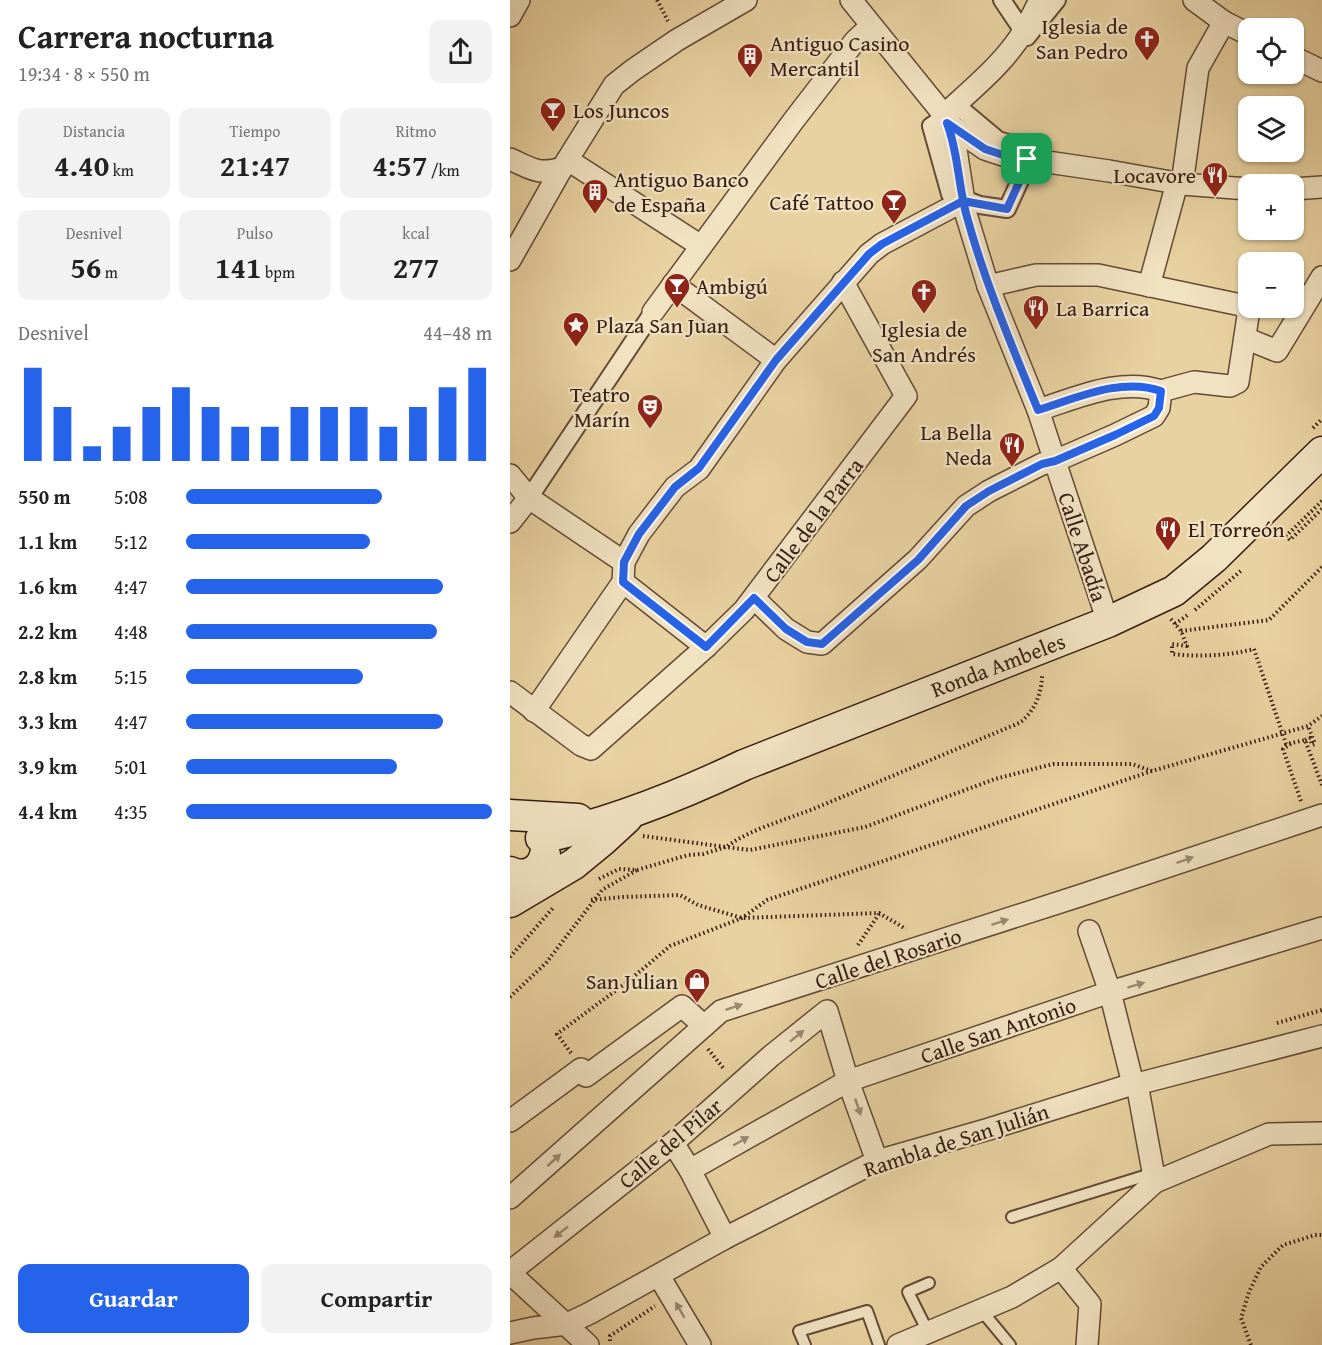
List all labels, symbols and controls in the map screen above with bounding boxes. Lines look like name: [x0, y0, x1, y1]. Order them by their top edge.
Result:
place label: Iglesia de San Pedro: [1036, 10, 1128, 67]
text: Carrera nocturna: [18, 12, 274, 60]
map controls: [1238, 18, 1304, 318]
button: locate: [1238, 18, 1304, 84]
button: share: [429, 20, 492, 83]
church icon: Iglesia de San Pedro: [1132, 24, 1162, 62]
place label: Antiguo Casino Mercantil: [770, 27, 909, 84]
building icon: Antiguo Casino Mercantil: [735, 41, 765, 79]
text: 19:34 · 8 × 550 m: [18, 59, 150, 88]
place label: Los Juncos: [573, 94, 669, 126]
bar icon: Los Juncos: [538, 95, 568, 133]
button: layers: [1238, 96, 1304, 162]
text: Distancia: [63, 119, 125, 143]
text: Tiempo: [230, 119, 280, 143]
text: Ritmo: [396, 119, 436, 143]
pin: [1001, 133, 1052, 184]
icon: arrive: [1010, 142, 1043, 175]
text: 4.40: [54, 143, 109, 187]
text: 21:47: [220, 143, 290, 187]
text: 4:57: [372, 143, 427, 187]
text: km: [109, 158, 134, 182]
text: /km: [427, 158, 460, 182]
place label: Locavore: [1113, 159, 1196, 191]
restaurant icon: Locavore: [1200, 160, 1230, 198]
place label: Antiguo Banco de España: [614, 163, 749, 220]
button: +: [1238, 174, 1304, 240]
building icon: Antiguo Banco de España: [580, 177, 610, 215]
place label: Café Tattoo: [770, 186, 874, 218]
bar icon: Café Tattoo: [879, 187, 909, 225]
text: Desnivel: [66, 221, 122, 245]
text: Pulso: [237, 221, 273, 245]
text: kcal: [402, 221, 430, 245]
text: 56: [70, 245, 101, 289]
text: 141: [215, 245, 262, 289]
text: 277: [393, 245, 439, 289]
button: −: [1238, 252, 1304, 318]
text: m: [101, 260, 118, 284]
text: bpm: [262, 260, 295, 284]
place label: Ambigú: [696, 270, 768, 302]
bar icon: Ambigú: [662, 271, 692, 309]
church icon: Iglesia de San Andrés: [909, 277, 939, 315]
place label: La Barrica: [1056, 292, 1150, 324]
restaurant icon: La Barrica: [1021, 293, 1051, 331]
place label: Plaza San Juan: [596, 309, 730, 341]
place icon: Plaza San Juan: [561, 310, 591, 348]
place label: Iglesia de San Andrés: [872, 313, 976, 370]
text: Desnivel: [18, 318, 89, 347]
text: 44–48 m: [423, 318, 492, 347]
place label: Teatro Marín: [570, 378, 631, 435]
theatre icon: Teatro Marín: [635, 392, 665, 430]
place label: La Bella Neda: [920, 416, 993, 473]
restaurant icon: La Bella Neda: [997, 430, 1027, 468]
street label: Calle de la Parra: [755, 450, 871, 589]
text: 550 m: [18, 482, 71, 511]
text: 5:08: [114, 482, 148, 511]
street label: Calle Abadía: [1050, 488, 1116, 606]
place label: El Torreón: [1188, 513, 1285, 545]
restaurant icon: El Torreón: [1153, 514, 1183, 552]
text: 1.1 km: [18, 527, 77, 556]
text: 5:12: [114, 527, 148, 556]
text: 1.6 km: [18, 572, 77, 601]
text: 4:47: [114, 572, 148, 601]
text: 2.2 km: [18, 617, 77, 646]
text: 4:48: [114, 617, 148, 646]
street label: Ronda Ambeles: [926, 625, 1070, 705]
text: 2.8 km: [18, 662, 77, 691]
text: 5:15: [114, 662, 148, 691]
text: 3.3 km: [18, 707, 77, 736]
text: 4:47: [114, 707, 148, 736]
text: 3.9 km: [18, 752, 77, 781]
text: 5:01: [114, 752, 148, 781]
text: 4.4 km: [18, 797, 77, 826]
text: 4:35: [114, 797, 148, 826]
one-way arrow: [1176, 855, 1194, 865]
one-way arrow: [991, 917, 1009, 926]
street label: Calle del Rosario: [811, 919, 965, 997]
place label: San Julian: [586, 965, 679, 997]
shop icon: San Julian: [682, 966, 712, 1004]
one-way arrow: [1127, 980, 1145, 989]
street label: Calle San Antonio: [916, 988, 1080, 1072]
one-way arrow: [725, 1002, 743, 1011]
one-way arrow: [789, 1030, 804, 1043]
street label: Calle del Pilar: [611, 1090, 729, 1196]
street label: Rambla de San Julián: [859, 1095, 1053, 1185]
one-way arrow: [853, 1098, 863, 1116]
one-way arrow: [733, 1136, 749, 1147]
one-way arrow: [547, 1153, 562, 1167]
one-way arrow: [554, 1225, 569, 1237]
button: Guardar: [18, 1264, 249, 1333]
button: Compartir: [261, 1264, 492, 1333]
one-way arrow: [675, 1301, 685, 1318]

